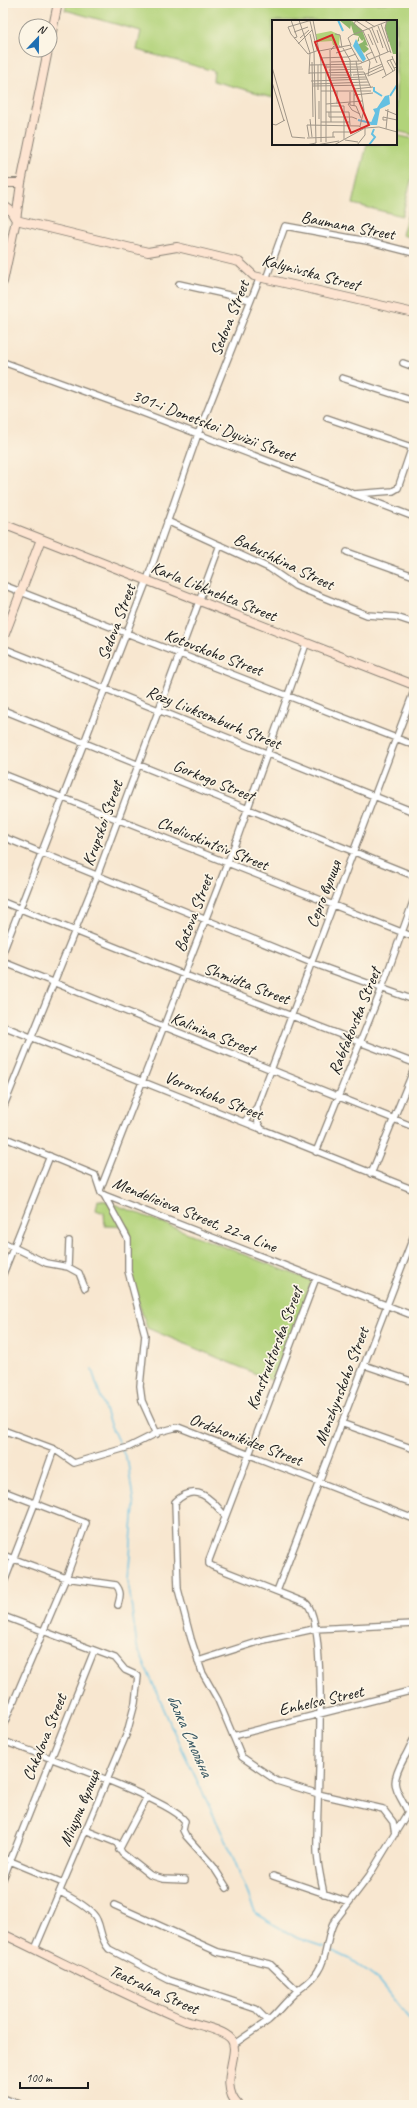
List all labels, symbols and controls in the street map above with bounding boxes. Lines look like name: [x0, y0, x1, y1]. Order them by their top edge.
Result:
north arrow: [18, 18, 58, 58]
inset map: [272, 20, 397, 145]
text: N: [36, 21, 50, 37]
street label: Baumana Street: [299, 206, 399, 245]
street label: Kalynivska Street: [260, 249, 364, 296]
street label: Sedova Street: [205, 275, 255, 359]
street label: 301-i Donetskoi Dyvizii Street: [129, 385, 301, 467]
street label: Babushkina Street: [230, 528, 339, 596]
street label: Karla Libknehta Street: [148, 557, 282, 627]
street label: Sedova Street: [92, 579, 141, 663]
street label: Kotovskoho Street: [162, 624, 268, 682]
street label: Rozy Liuksemburh Street: [143, 681, 286, 755]
street label: Gorkogo Street: [170, 755, 260, 807]
street label: Krupskoi Street: [77, 775, 128, 869]
street label: Cheliuskintsiv Street: [154, 812, 274, 876]
street label: Серго вулиця: [301, 856, 346, 931]
street label: Batova Street: [169, 869, 219, 955]
street label: Shmidta Street: [201, 958, 295, 1010]
street label: Rabfakovska Street: [323, 962, 386, 1078]
street label: Kalinina Street: [168, 1007, 260, 1061]
street label: Vorovskoho Street: [162, 1066, 268, 1126]
street label: Mendelieieva Street, 22-a Line: [110, 1172, 281, 1258]
street label: Konstruktorska Street: [241, 1282, 308, 1412]
street label: Menzhynskoho Street: [309, 1322, 374, 1448]
street label: Ordzhonikidze Street: [186, 1408, 307, 1471]
street label: Enhelsa Street: [277, 1680, 368, 1720]
street label: Chkalova Street: [18, 1688, 72, 1784]
water label: балка Смоляна: [162, 1690, 219, 1781]
street label: Міцули вулиця: [54, 1766, 105, 1849]
street label: Teatralna Street: [106, 1960, 204, 2020]
scale bar: [20, 2064, 88, 2090]
text: 100 m: [26, 2070, 53, 2086]

